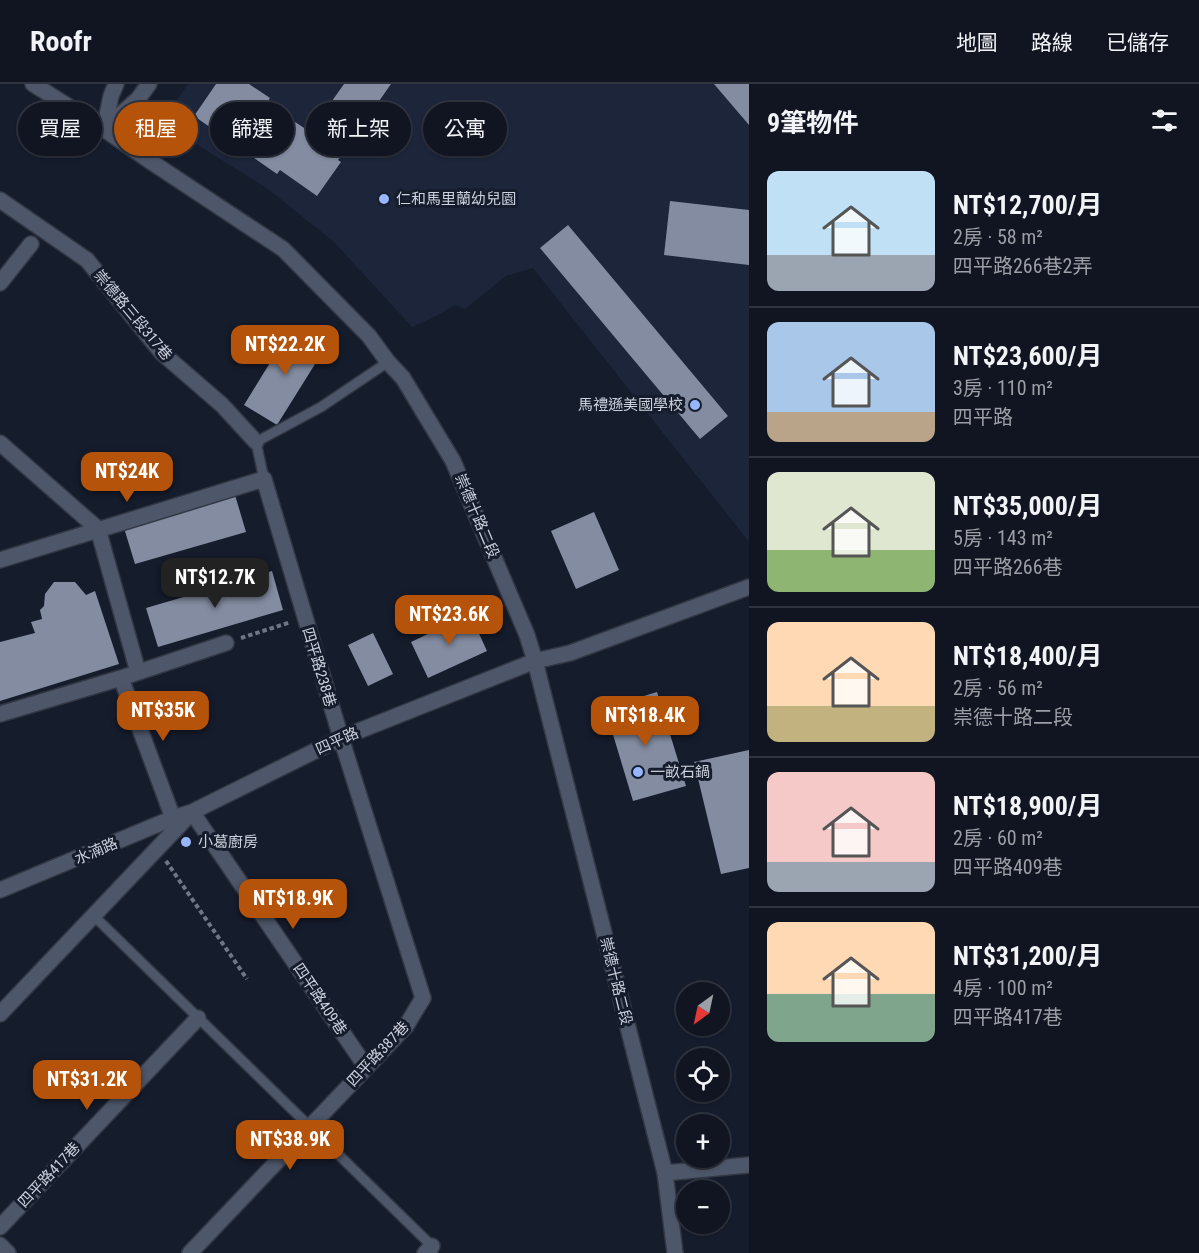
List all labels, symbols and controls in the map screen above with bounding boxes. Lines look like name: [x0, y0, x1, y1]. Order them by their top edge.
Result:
text: Roofr: [30, 25, 92, 58]
text: 地圖: [956, 31, 998, 55]
text: 路線: [1031, 31, 1073, 55]
text: 已儲存: [1106, 31, 1169, 55]
chip: 買屋: [18, 102, 102, 156]
chip: 租屋: [114, 102, 198, 156]
chip: 篩選: [210, 102, 294, 156]
chip: 新上架: [306, 102, 411, 156]
chip: 公寓: [423, 102, 507, 156]
icon: filters: [1148, 104, 1181, 137]
text: 9筆物件: [767, 108, 858, 138]
place label: 仁和馬里蘭幼兒園: [396, 190, 516, 208]
text: NT$12,700/月: [953, 190, 1103, 220]
marker: 仁和馬里蘭幼兒園: [377, 192, 391, 206]
icon: home: [815, 195, 887, 267]
text: 2房 · 58 m²: [953, 225, 1043, 249]
text: 四平路266巷2弄: [953, 254, 1093, 278]
street label: 崇德路三段317巷: [90, 266, 176, 364]
pin: NT$22.2K: [223, 325, 347, 376]
text: NT$22.2K: [245, 332, 325, 356]
text: NT$23,600/月: [953, 341, 1103, 371]
icon: home: [815, 346, 887, 418]
text: 3房 · 110 m²: [953, 376, 1053, 400]
place label: 馬禮遜美國學校: [578, 396, 683, 414]
marker: 馬禮遜美國學校: [688, 398, 702, 412]
text: 四平路: [953, 405, 1013, 429]
pin: NT$24K: [78, 452, 176, 503]
text: NT$24K: [95, 459, 159, 483]
street label: 崇德十路二段: [451, 471, 503, 561]
text: NT$35,000/月: [953, 491, 1103, 521]
icon: home: [815, 496, 887, 568]
text: 5房 · 143 m²: [953, 526, 1053, 550]
text: 四平路266巷: [953, 555, 1063, 579]
pin: NT$12.7K: [153, 558, 277, 609]
text: NT$12.7K: [175, 565, 255, 589]
pin: NT$23.6K: [387, 595, 511, 646]
text: NT$23.6K: [409, 602, 489, 626]
street label: 四平路238巷: [298, 625, 340, 709]
text: NT$18,400/月: [953, 641, 1103, 671]
icon: home: [815, 646, 887, 718]
text: 2房 · 56 m²: [953, 676, 1043, 700]
pin: NT$35K: [114, 691, 212, 742]
pin: NT$18.4K: [583, 696, 707, 747]
text: NT$35K: [131, 698, 195, 722]
text: NT$18.4K: [605, 703, 685, 727]
text: 崇德十路二段: [953, 705, 1073, 729]
street label: 四平路: [313, 724, 361, 758]
place label: 一畝石鍋: [650, 763, 710, 781]
marker: 一畝石鍋: [631, 765, 645, 779]
text: NT$18,900/月: [953, 791, 1103, 821]
icon: home: [815, 796, 887, 868]
text: 2房 · 60 m²: [953, 826, 1043, 850]
place label: 小葛廚房: [198, 833, 258, 851]
street label: 水湳路: [72, 834, 120, 868]
marker: 小葛廚房: [179, 835, 193, 849]
text: 四平路409巷: [953, 855, 1063, 879]
pin: NT$18.9K: [231, 879, 355, 930]
text: NT$18.9K: [253, 886, 333, 910]
street label: 崇德十路二段: [596, 935, 636, 1027]
text: NT$31,200/月: [953, 941, 1103, 971]
icon: home: [815, 946, 887, 1018]
street label: 四平路409巷: [290, 960, 350, 1038]
text: 4房 · 100 m²: [953, 976, 1053, 1000]
north arrow: [676, 982, 730, 1036]
map controls: [676, 982, 730, 1234]
text: 四平路417巷: [953, 1005, 1063, 1029]
street label: 四平路387巷: [343, 1018, 413, 1090]
button: locate: [676, 1048, 730, 1102]
pin: NT$31.2K: [25, 1060, 149, 1111]
text: NT$31.2K: [47, 1067, 127, 1091]
button: +: [676, 1114, 730, 1168]
pin: NT$38.9K: [228, 1120, 352, 1171]
text: NT$38.9K: [250, 1127, 330, 1151]
street label: 四平路417巷: [14, 1139, 84, 1211]
button: −: [676, 1180, 730, 1234]

